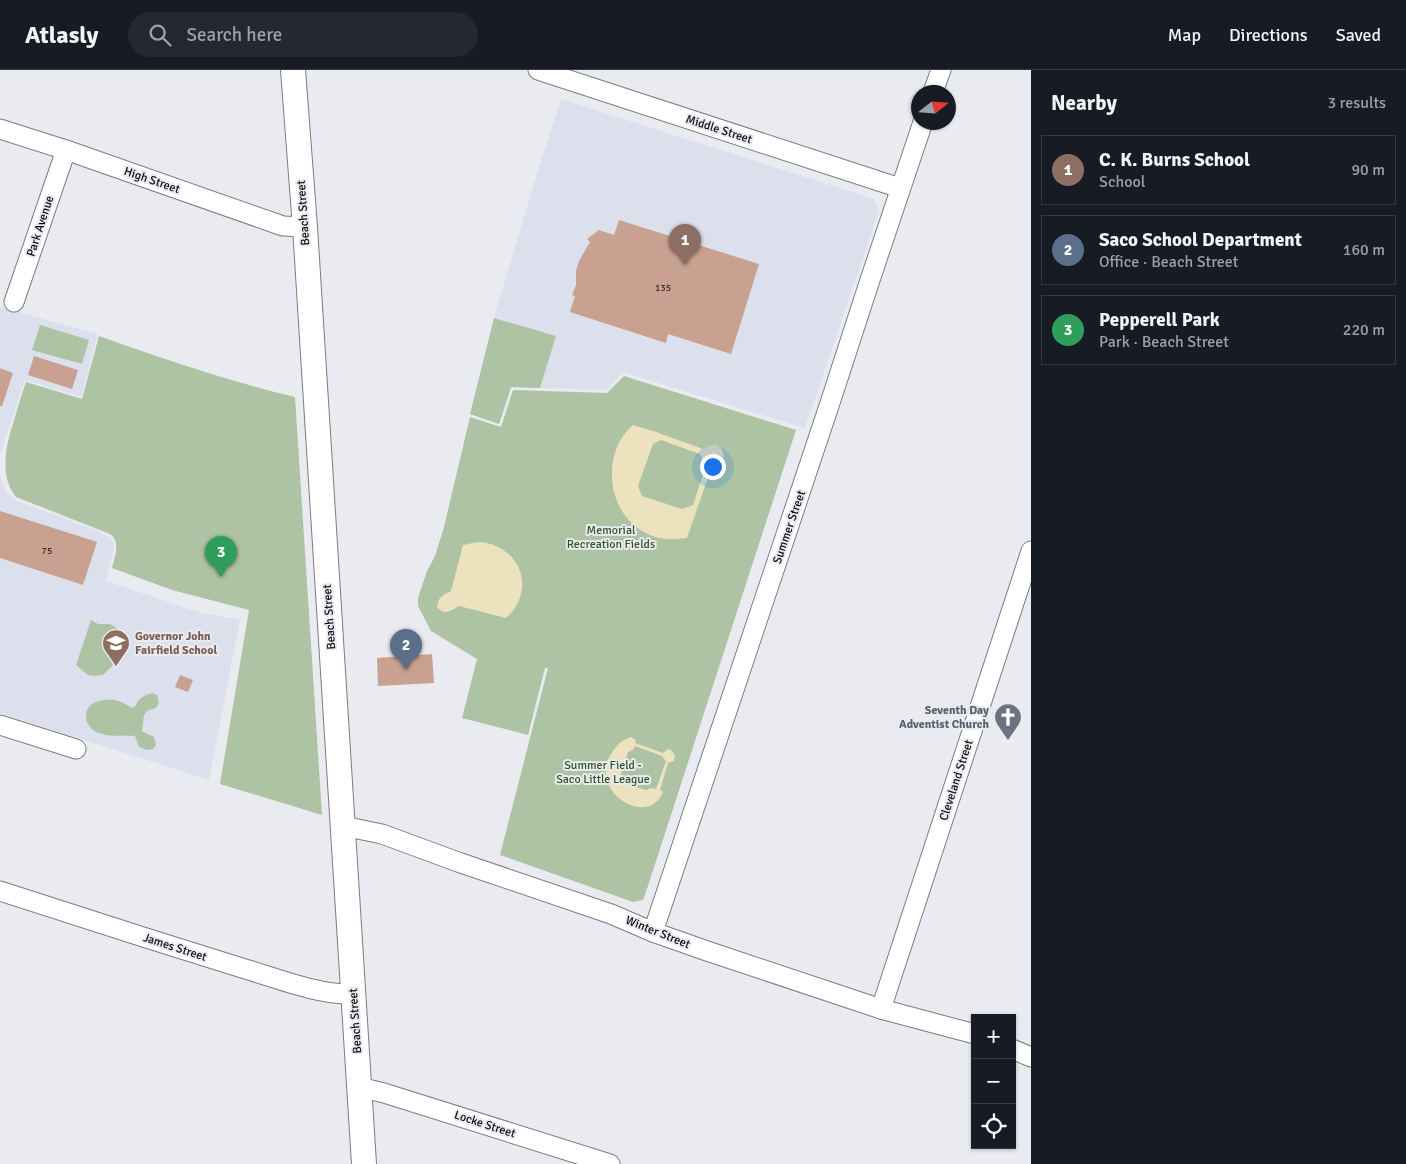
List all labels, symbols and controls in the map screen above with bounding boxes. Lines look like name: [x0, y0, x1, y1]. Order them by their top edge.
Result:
search box: [128, 12, 478, 57]
text: Atlasly: [25, 20, 98, 50]
icon: search: [146, 21, 174, 49]
text: Search here: [186, 23, 282, 47]
text: Map: [1168, 24, 1201, 46]
text: Directions: [1229, 24, 1308, 46]
text: Saved: [1336, 24, 1381, 46]
north arrow: [911, 85, 956, 130]
text: Nearby: [1051, 90, 1117, 116]
text: 3 results: [1327, 93, 1386, 113]
street label: Middle Street: [684, 112, 754, 147]
text: C. K. Burns School: [1099, 148, 1250, 172]
text: 1: [1064, 160, 1072, 180]
text: 90 m: [1351, 160, 1385, 180]
street label: High Street: [122, 164, 182, 197]
text: School: [1099, 172, 1145, 192]
street label: Beach Street: [294, 180, 313, 246]
street label: Park Avenue: [24, 194, 57, 259]
pin: 1: [669, 224, 701, 265]
text: Saco School Department: [1099, 228, 1302, 252]
text: 2: [1064, 240, 1072, 260]
text: 160 m: [1343, 240, 1385, 260]
text: Office · Beach Street: [1099, 252, 1238, 272]
house number: 135: [655, 282, 671, 294]
text: Pepperell Park: [1099, 308, 1220, 332]
text: 3: [1064, 320, 1072, 340]
text: 220 m: [1343, 320, 1385, 340]
text: Park · Beach Street: [1099, 332, 1229, 352]
your location: [700, 454, 726, 480]
street label: Summer Street: [770, 488, 809, 566]
park label: Memorial Recreation Fields: [567, 523, 655, 552]
pin: 3: [205, 536, 237, 577]
house number: 75: [42, 545, 52, 557]
street label: Beach Street: [320, 584, 339, 650]
school or university icon: Governor John Fairfield School: [101, 628, 131, 667]
place label: Governor John Fairfield School: [135, 629, 217, 658]
pin: 2: [390, 629, 422, 670]
church icon: Seventh Day Adventist Church: [993, 702, 1023, 741]
place label: Seventh Day Adventist Church: [899, 703, 989, 732]
street label: Cleveland Street: [936, 738, 977, 823]
park label: Summer Field - Saco Little League: [556, 758, 650, 787]
street label: Winter Street: [623, 913, 692, 952]
street label: James Street: [141, 930, 208, 965]
street label: Beach Street: [346, 988, 365, 1054]
map controls: [971, 1014, 1016, 1149]
button: +: [971, 1014, 1016, 1059]
button: −: [971, 1059, 1016, 1104]
button: locate: [971, 1104, 1016, 1149]
street label: Locke Street: [452, 1108, 517, 1141]

